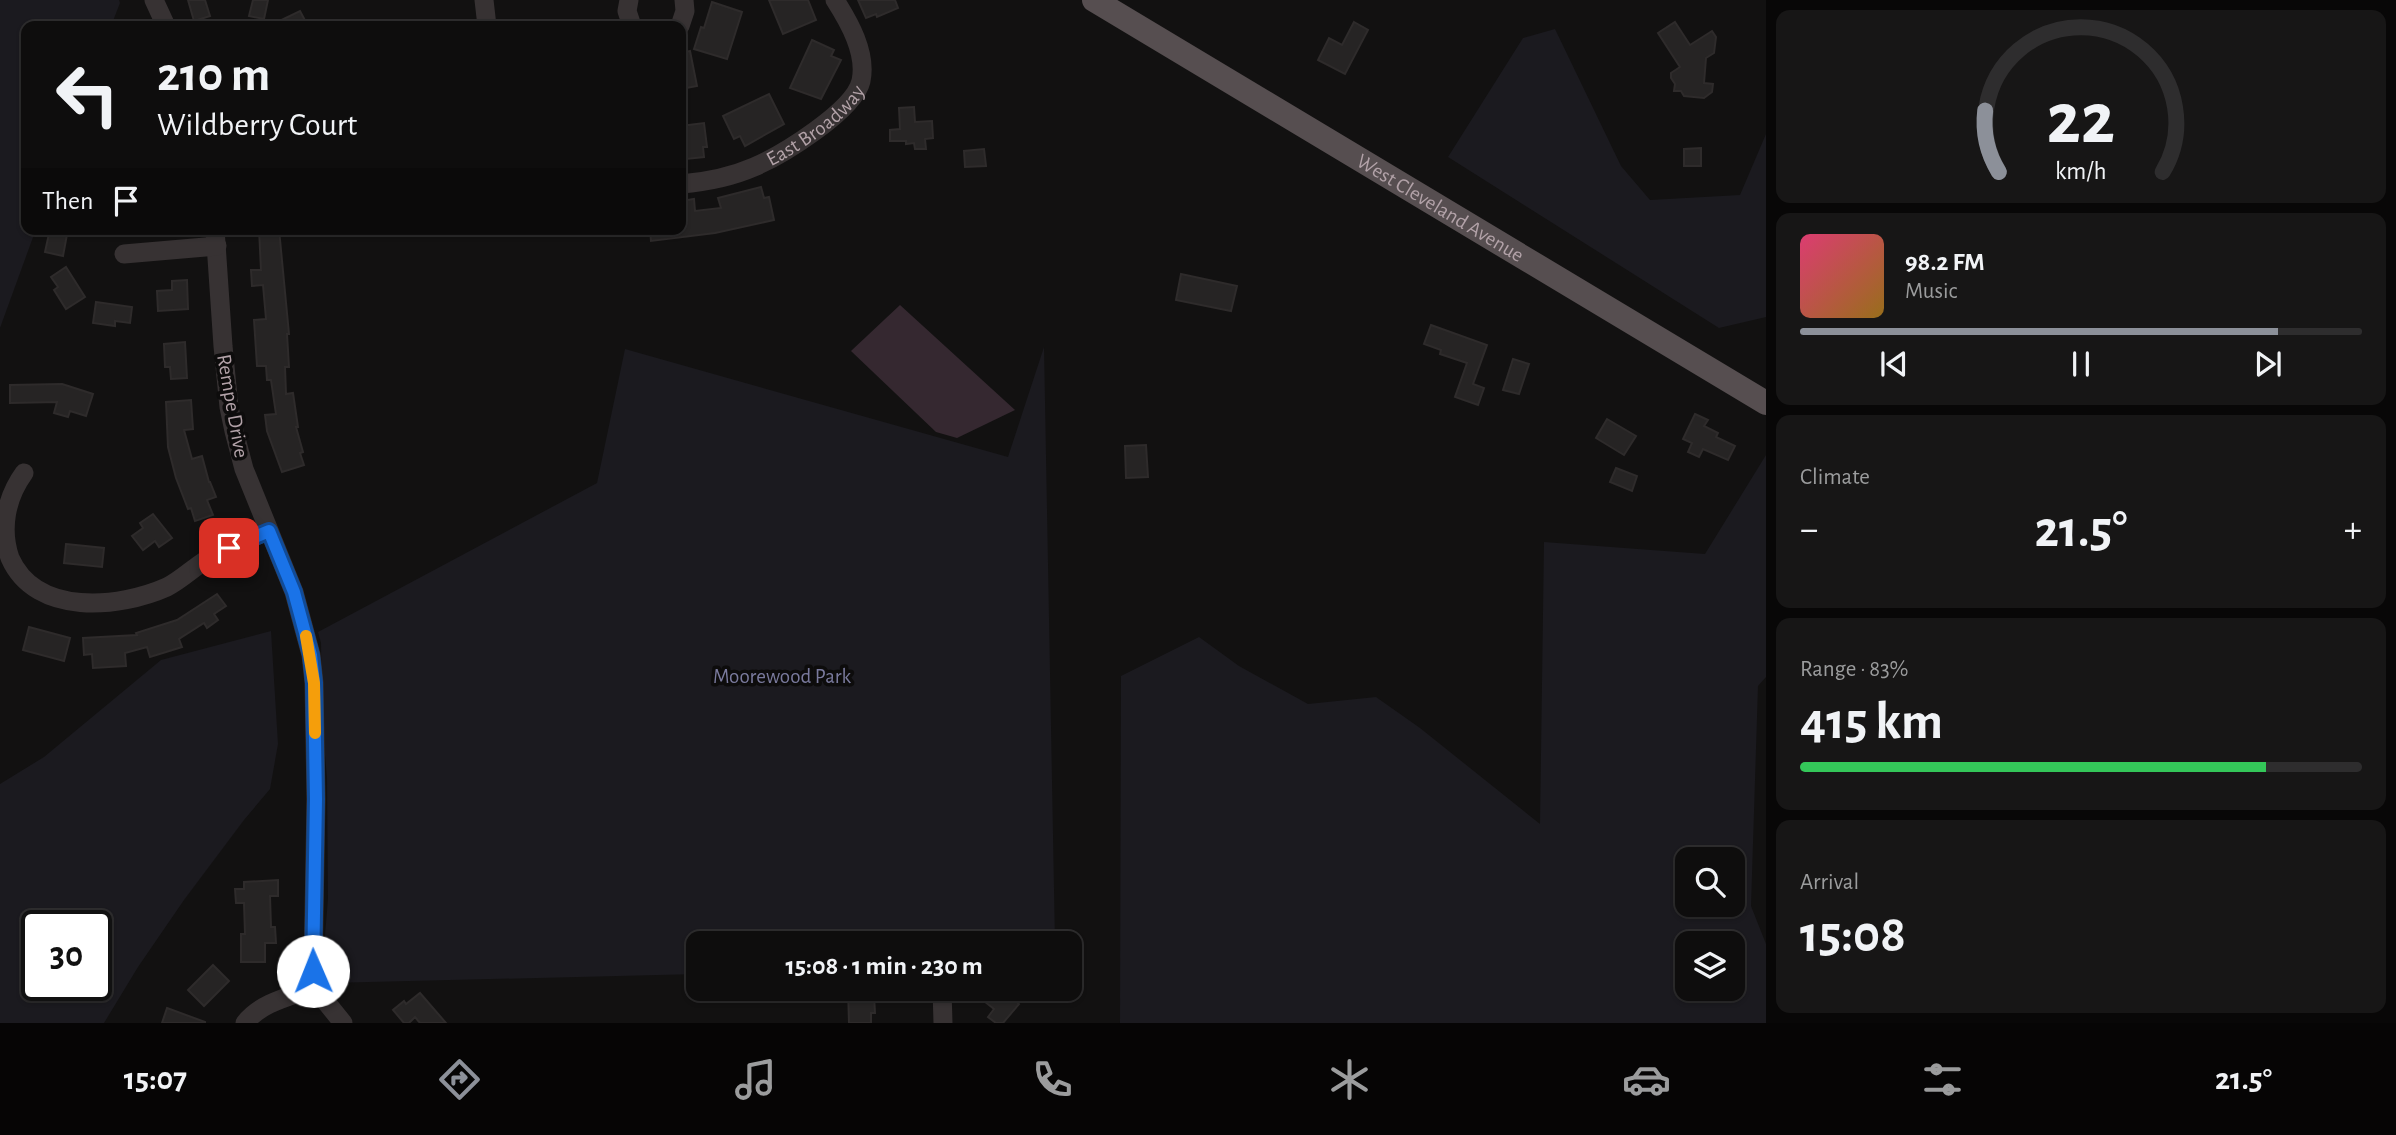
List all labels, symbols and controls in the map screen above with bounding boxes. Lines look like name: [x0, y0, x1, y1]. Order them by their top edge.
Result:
icon: left: [42, 49, 133, 140]
text: 210 m: [157, 51, 270, 100]
street label: East Broadway: [763, 82, 869, 170]
text: 22: [2047, 85, 2115, 158]
text: Wildberry Court: [157, 109, 357, 141]
street label: West Cleveland Avenue: [1353, 150, 1527, 266]
text: km/h: [2055, 159, 2107, 184]
icon: arrive: [107, 182, 145, 220]
text: Then: [42, 188, 93, 214]
text: 98.2 FM: [1905, 249, 1985, 275]
text: Music: [1905, 280, 1957, 303]
icon: previous: [1875, 345, 1913, 383]
icon: pause: [2062, 345, 2100, 383]
icon: next: [2249, 345, 2287, 383]
street label: Rempe Drive: [213, 353, 252, 460]
text: Climate: [1800, 466, 1870, 489]
text: 21.5°: [2035, 504, 2127, 556]
text: −: [1800, 511, 1818, 549]
text: +: [2344, 511, 2362, 549]
pin: [199, 518, 259, 578]
icon: arrive: [210, 529, 248, 567]
text: Range · 83%: [1800, 658, 1909, 681]
park label: Moorewood Park: [713, 666, 851, 687]
text: 415 km: [1800, 696, 1943, 748]
map controls: [1675, 847, 1745, 1001]
button: search: [1675, 847, 1745, 917]
text: Arrival: [1800, 871, 1859, 894]
text: 15:08: [1800, 909, 1906, 961]
speed limit sign: 30: [21, 910, 112, 1001]
button: layers: [1675, 931, 1745, 1001]
position arrow: [276, 934, 350, 1008]
text: 15:08 · 1 min · 230 m: [785, 953, 983, 979]
icon: directions: [435, 1055, 484, 1104]
icon: music: [731, 1055, 780, 1104]
icon: phone: [1028, 1055, 1077, 1104]
icon: climate: [1325, 1055, 1374, 1104]
icon: car: [1622, 1055, 1671, 1104]
icon: filters: [1918, 1055, 1967, 1104]
text: 15:07: [124, 1063, 187, 1095]
text: 21.5°: [2215, 1063, 2272, 1095]

